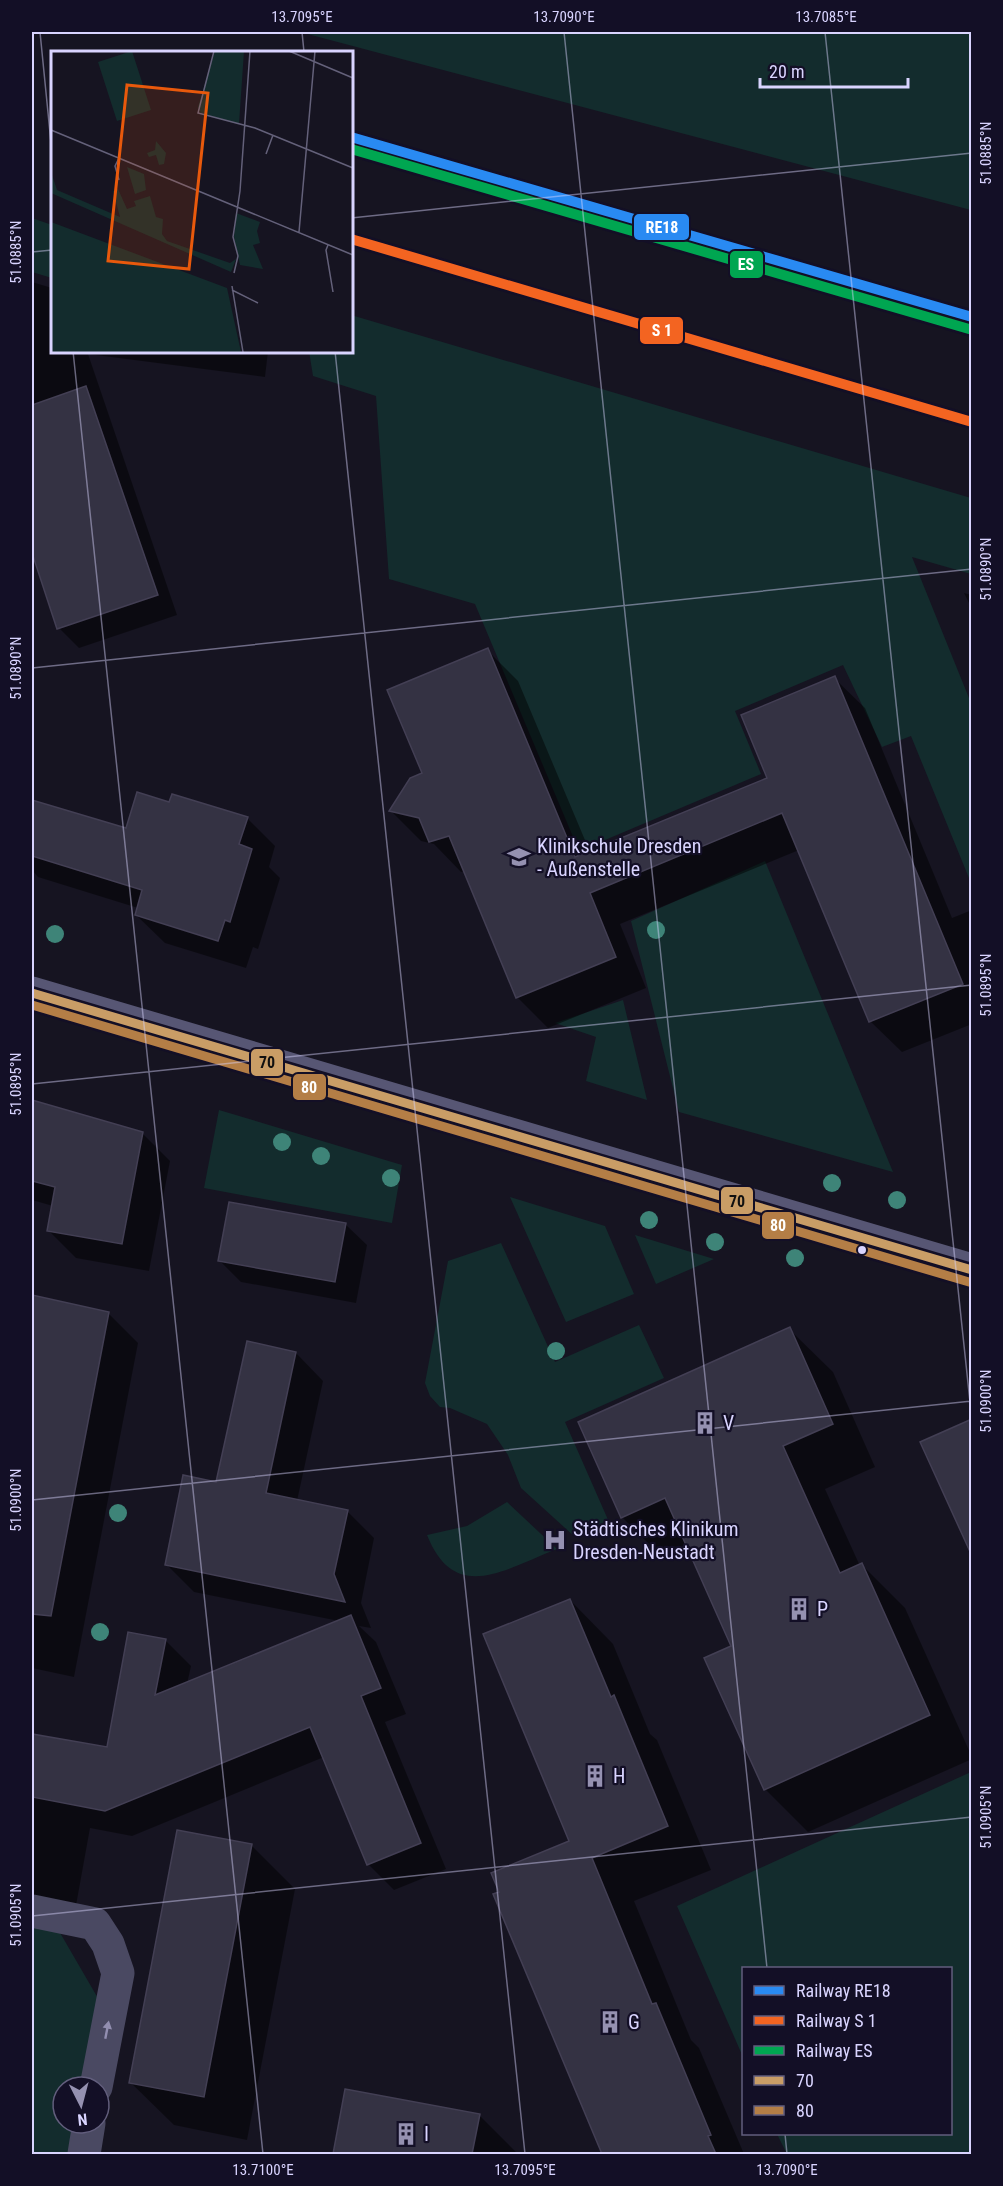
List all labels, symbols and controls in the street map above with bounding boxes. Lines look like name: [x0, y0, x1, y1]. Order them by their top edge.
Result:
text: 13.7095°E: [271, 8, 333, 26]
text: 13.7090°E: [533, 8, 595, 26]
text: 13.7085°E: [795, 8, 857, 26]
inset map: [51, 51, 352, 352]
scale bar: [760, 51, 908, 89]
text: 20 m: [769, 61, 804, 82]
text: 51.0885°N: [977, 121, 995, 185]
line badge: RE18: [633, 213, 690, 241]
text: RE18: [646, 218, 678, 237]
text: 51.0885°N: [7, 220, 25, 284]
line badge: ES: [729, 250, 764, 279]
text: ES: [738, 255, 755, 274]
line badge: S 1: [639, 316, 684, 345]
text: S 1: [652, 321, 672, 340]
text: 51.0890°N: [977, 537, 995, 601]
text: 51.0890°N: [7, 636, 25, 700]
place label: Klinikschule Dresden - Außenstelle: [537, 834, 701, 881]
school or university icon: Klinikschule Dresden - Außenstelle: [506, 844, 532, 870]
text: 51.0895°N: [977, 953, 995, 1017]
line badge: 70: [250, 1048, 284, 1077]
text: 51.0895°N: [7, 1052, 25, 1116]
text: 70: [259, 1053, 275, 1072]
line badge: 80: [292, 1073, 327, 1101]
text: 80: [301, 1078, 317, 1097]
line badge: 70: [720, 1186, 754, 1215]
text: 70: [729, 1192, 745, 1211]
line badge: 80: [761, 1211, 795, 1240]
text: 80: [770, 1216, 786, 1235]
unlabelled marker: [856, 1244, 868, 1256]
text: 51.0900°N: [977, 1369, 995, 1433]
building icon: V: [692, 1410, 718, 1436]
place label: V: [723, 1411, 734, 1435]
text: 51.0900°N: [7, 1468, 25, 1532]
place label: Städtisches Klinikum Dresden-Neustadt: [573, 1517, 739, 1564]
hospital icon: Städtisches Klinikum Dresden-Neustadt: [542, 1527, 568, 1553]
building icon: P: [786, 1596, 812, 1622]
place label: P: [817, 1597, 828, 1621]
building icon: H: [582, 1763, 608, 1789]
place label: H: [613, 1764, 625, 1788]
text: 51.0905°N: [977, 1785, 995, 1849]
text: 51.0905°N: [7, 1883, 25, 1947]
legend: [742, 1967, 952, 2135]
text: Railway RE18: [796, 1980, 891, 2001]
building icon: G: [597, 2009, 623, 2035]
place label: G: [628, 2010, 640, 2034]
text: Railway S 1: [796, 2010, 877, 2031]
one-way arrow: [103, 2020, 112, 2039]
text: Railway ES: [796, 2040, 873, 2061]
text: 70: [796, 2070, 814, 2091]
north arrow: [51, 2075, 111, 2135]
text: 80: [796, 2100, 814, 2121]
text: N: [77, 2109, 88, 2129]
building icon: I: [393, 2121, 419, 2147]
place label: I: [424, 2122, 429, 2146]
text: 13.7100°E: [232, 2161, 294, 2179]
text: 13.7095°E: [494, 2161, 556, 2179]
text: 13.7090°E: [756, 2161, 818, 2179]

